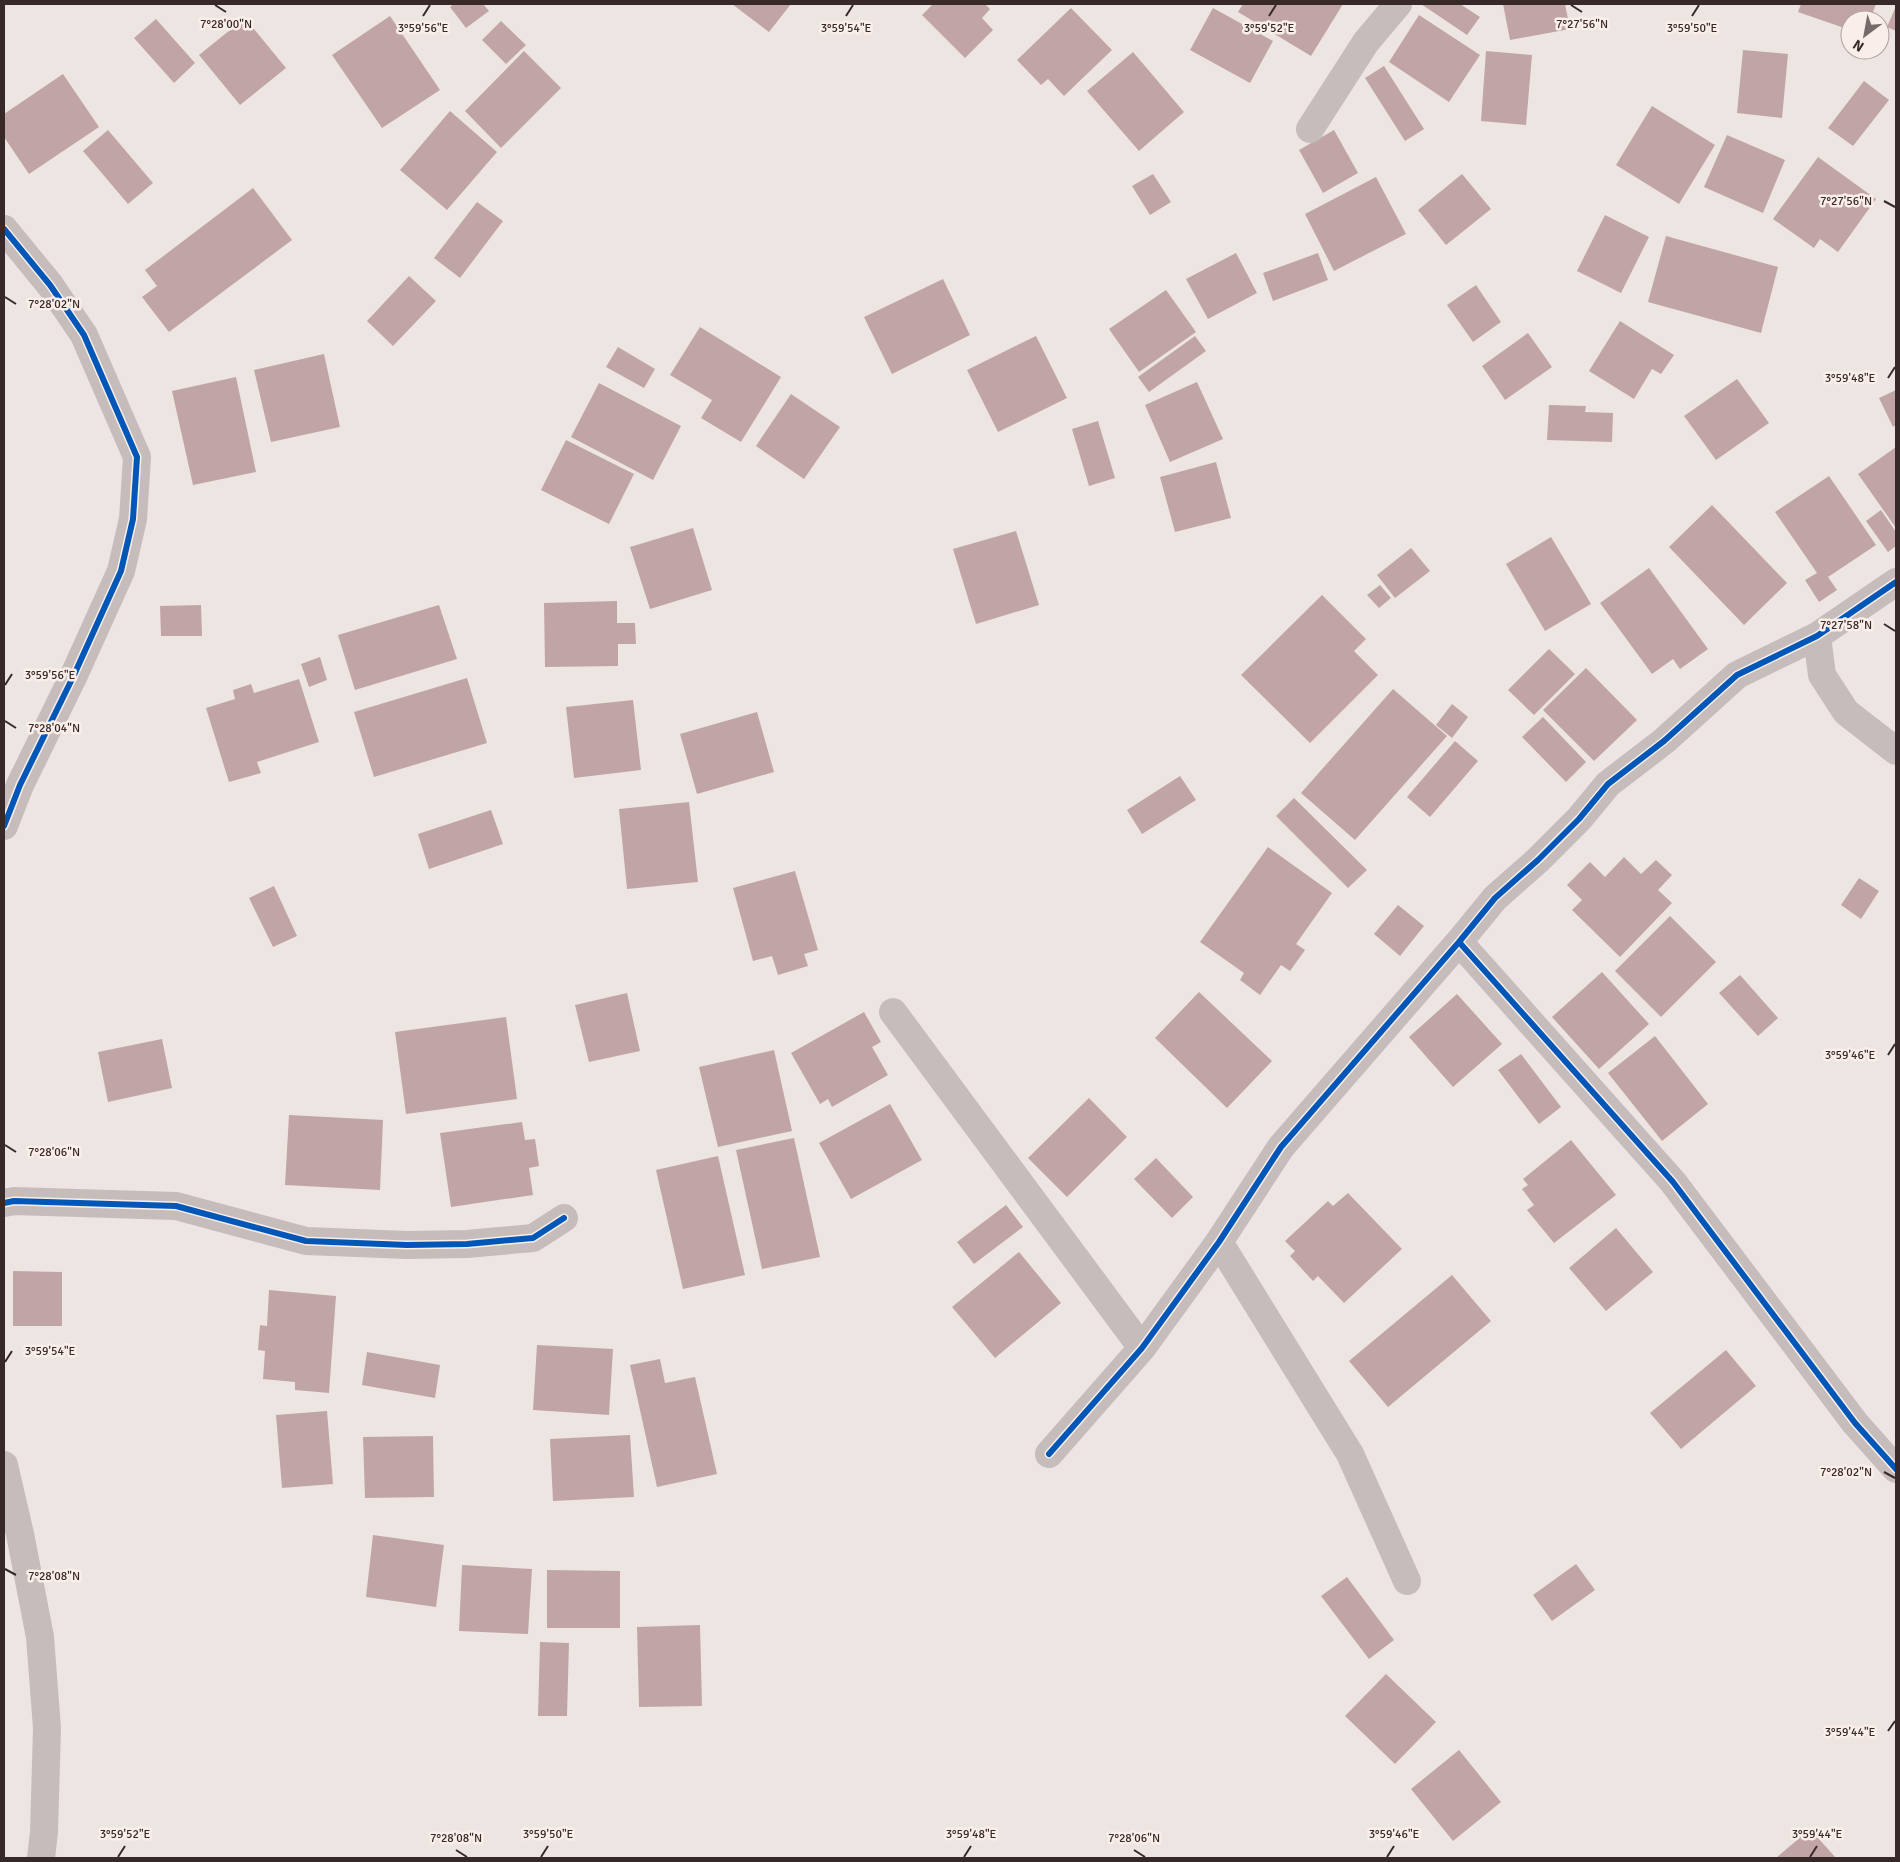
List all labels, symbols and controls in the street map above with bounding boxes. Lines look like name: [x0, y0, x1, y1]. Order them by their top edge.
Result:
north arrow: [1840, 10, 1890, 60]
text: 7°28'00"N: [200, 17, 252, 32]
text: 7°27'56"N: [1556, 17, 1608, 32]
text: 3°59'56"E: [398, 21, 449, 36]
text: 3°59'54"E: [821, 21, 872, 36]
text: 3°59'52"E: [1244, 21, 1295, 36]
text: 3°59'50"E: [1667, 21, 1718, 36]
text: N: [1850, 36, 1867, 55]
text: 7°27'56"N: [1820, 194, 1872, 209]
text: 7°28'02"N: [28, 297, 80, 312]
text: 3°59'48"E: [1825, 371, 1876, 386]
text: 7°27'58"N: [1820, 618, 1872, 633]
text: 3°59'56"E: [25, 668, 76, 683]
text: 7°28'04"N: [28, 721, 80, 736]
text: 3°59'46"E: [1825, 1048, 1876, 1063]
text: 7°28'06"N: [28, 1145, 80, 1160]
text: 3°59'54"E: [25, 1344, 76, 1359]
text: 7°28'02"N: [1820, 1465, 1872, 1480]
text: 7°28'08"N: [28, 1569, 80, 1584]
text: 3°59'44"E: [1825, 1725, 1876, 1740]
text: 3°59'52"E: [100, 1827, 151, 1842]
text: 3°59'50"E: [523, 1827, 574, 1842]
text: 3°59'48"E: [946, 1827, 997, 1842]
text: 3°59'46"E: [1369, 1827, 1420, 1842]
text: 3°59'44"E: [1792, 1827, 1843, 1842]
text: 7°28'08"N: [430, 1831, 482, 1846]
text: 7°28'06"N: [1108, 1831, 1160, 1846]

